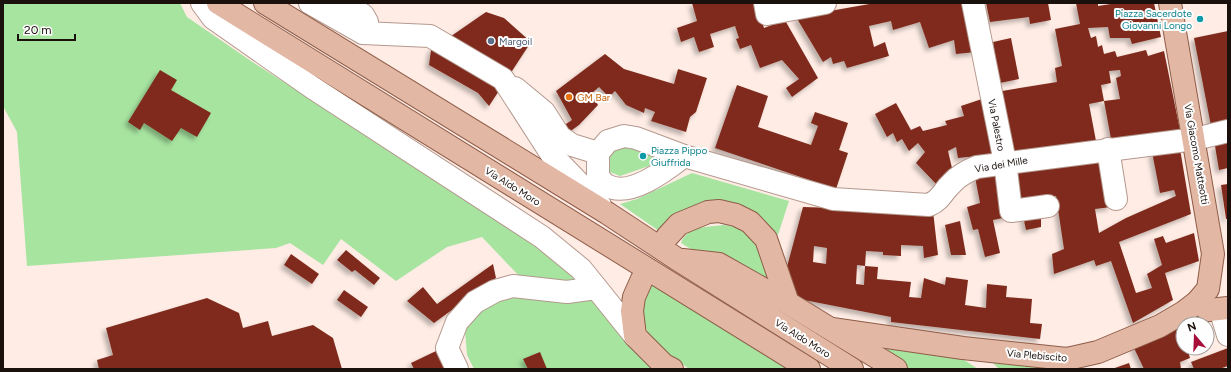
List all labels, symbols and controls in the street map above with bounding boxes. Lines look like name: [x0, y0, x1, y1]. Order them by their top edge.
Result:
place label: Piazza Sacerdote Giovanni Longo: [1115, 7, 1193, 32]
marker: Piazza Sacerdote Giovanni Longo: [1195, 14, 1205, 24]
scale bar: [18, 16, 75, 42]
text: 20 m: [24, 23, 52, 37]
place label: Margoil: [499, 35, 532, 48]
marker: Margoil: [486, 36, 496, 46]
place label: GM Bar: [577, 91, 611, 104]
marker: GM Bar: [564, 92, 574, 102]
street label: Via Palestro: [985, 98, 1008, 152]
street label: Via Giacomo Matteotti: [1181, 103, 1212, 205]
place label: Piazza Pippo Giuffrida: [651, 144, 708, 169]
marker: Piazza Pippo Giuffrida: [638, 151, 648, 161]
street label: Via dei Mille: [974, 153, 1029, 176]
street label: Via Aldo Moro: [482, 164, 543, 209]
street label: Via Aldo Moro: [772, 316, 833, 361]
north arrow: [1175, 316, 1215, 356]
text: N: [1186, 319, 1198, 335]
street label: Via Plebiscito: [1006, 346, 1068, 365]

